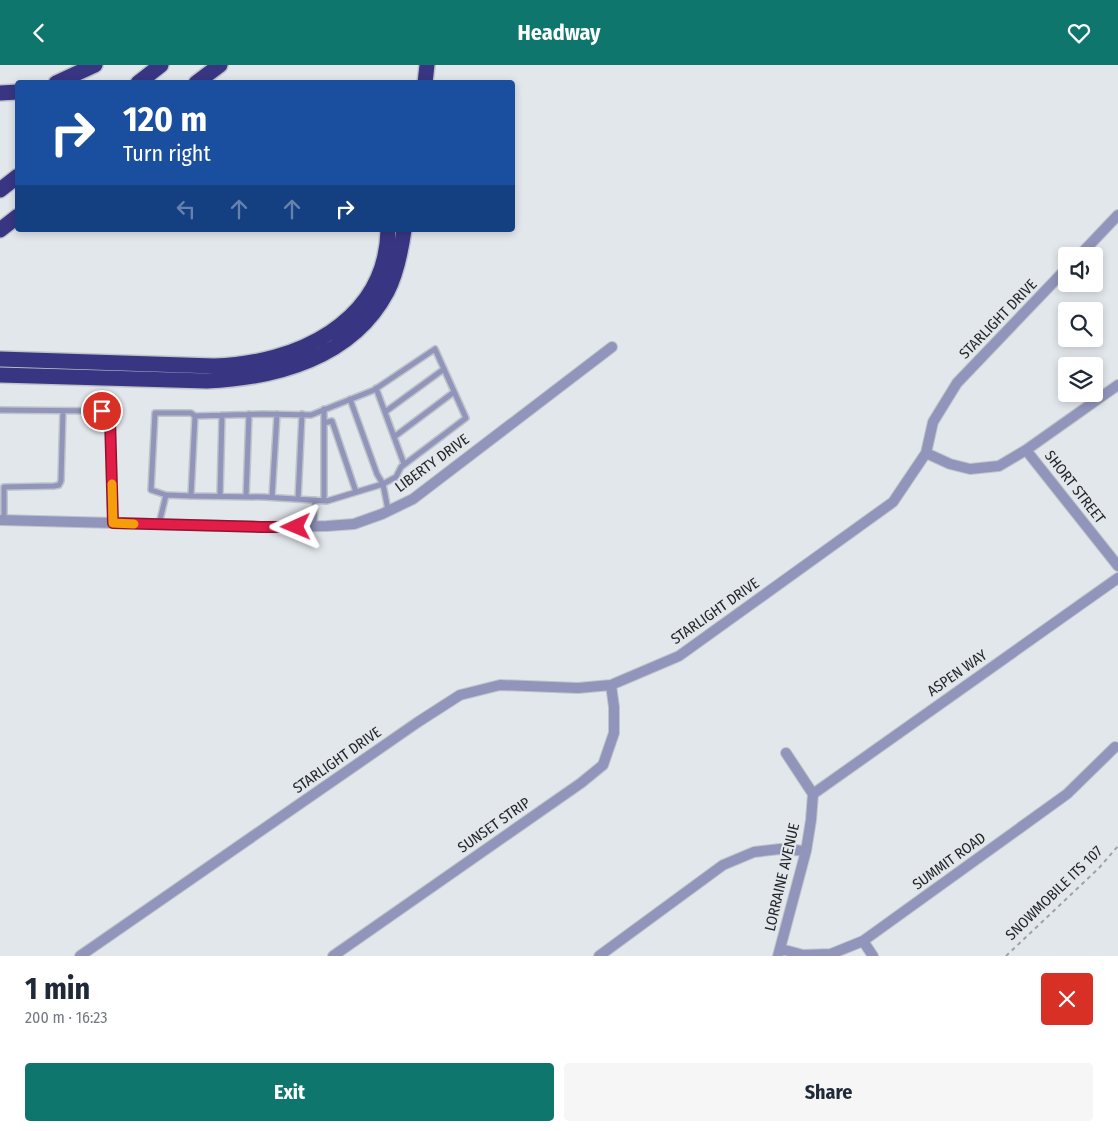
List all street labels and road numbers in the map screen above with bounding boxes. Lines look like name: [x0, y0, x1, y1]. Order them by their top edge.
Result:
street label: STARLIGHT DRIVE: [956, 275, 1040, 363]
street label: LIBERTY DRIVE: [391, 430, 473, 496]
street label: SHORT STREET: [1041, 447, 1109, 527]
street label: STARLIGHT DRIVE: [667, 574, 763, 648]
street label: ASPEN WAY: [924, 646, 991, 700]
street label: STARLIGHT DRIVE: [289, 723, 385, 797]
street label: SUNSET STRIP: [454, 793, 534, 857]
street label: LORRAINE AVENUE: [761, 821, 803, 933]
street label: SUMMIT ROAD: [909, 828, 989, 894]
street label: SNOWMOBILE ITS 107: [1002, 842, 1106, 944]

